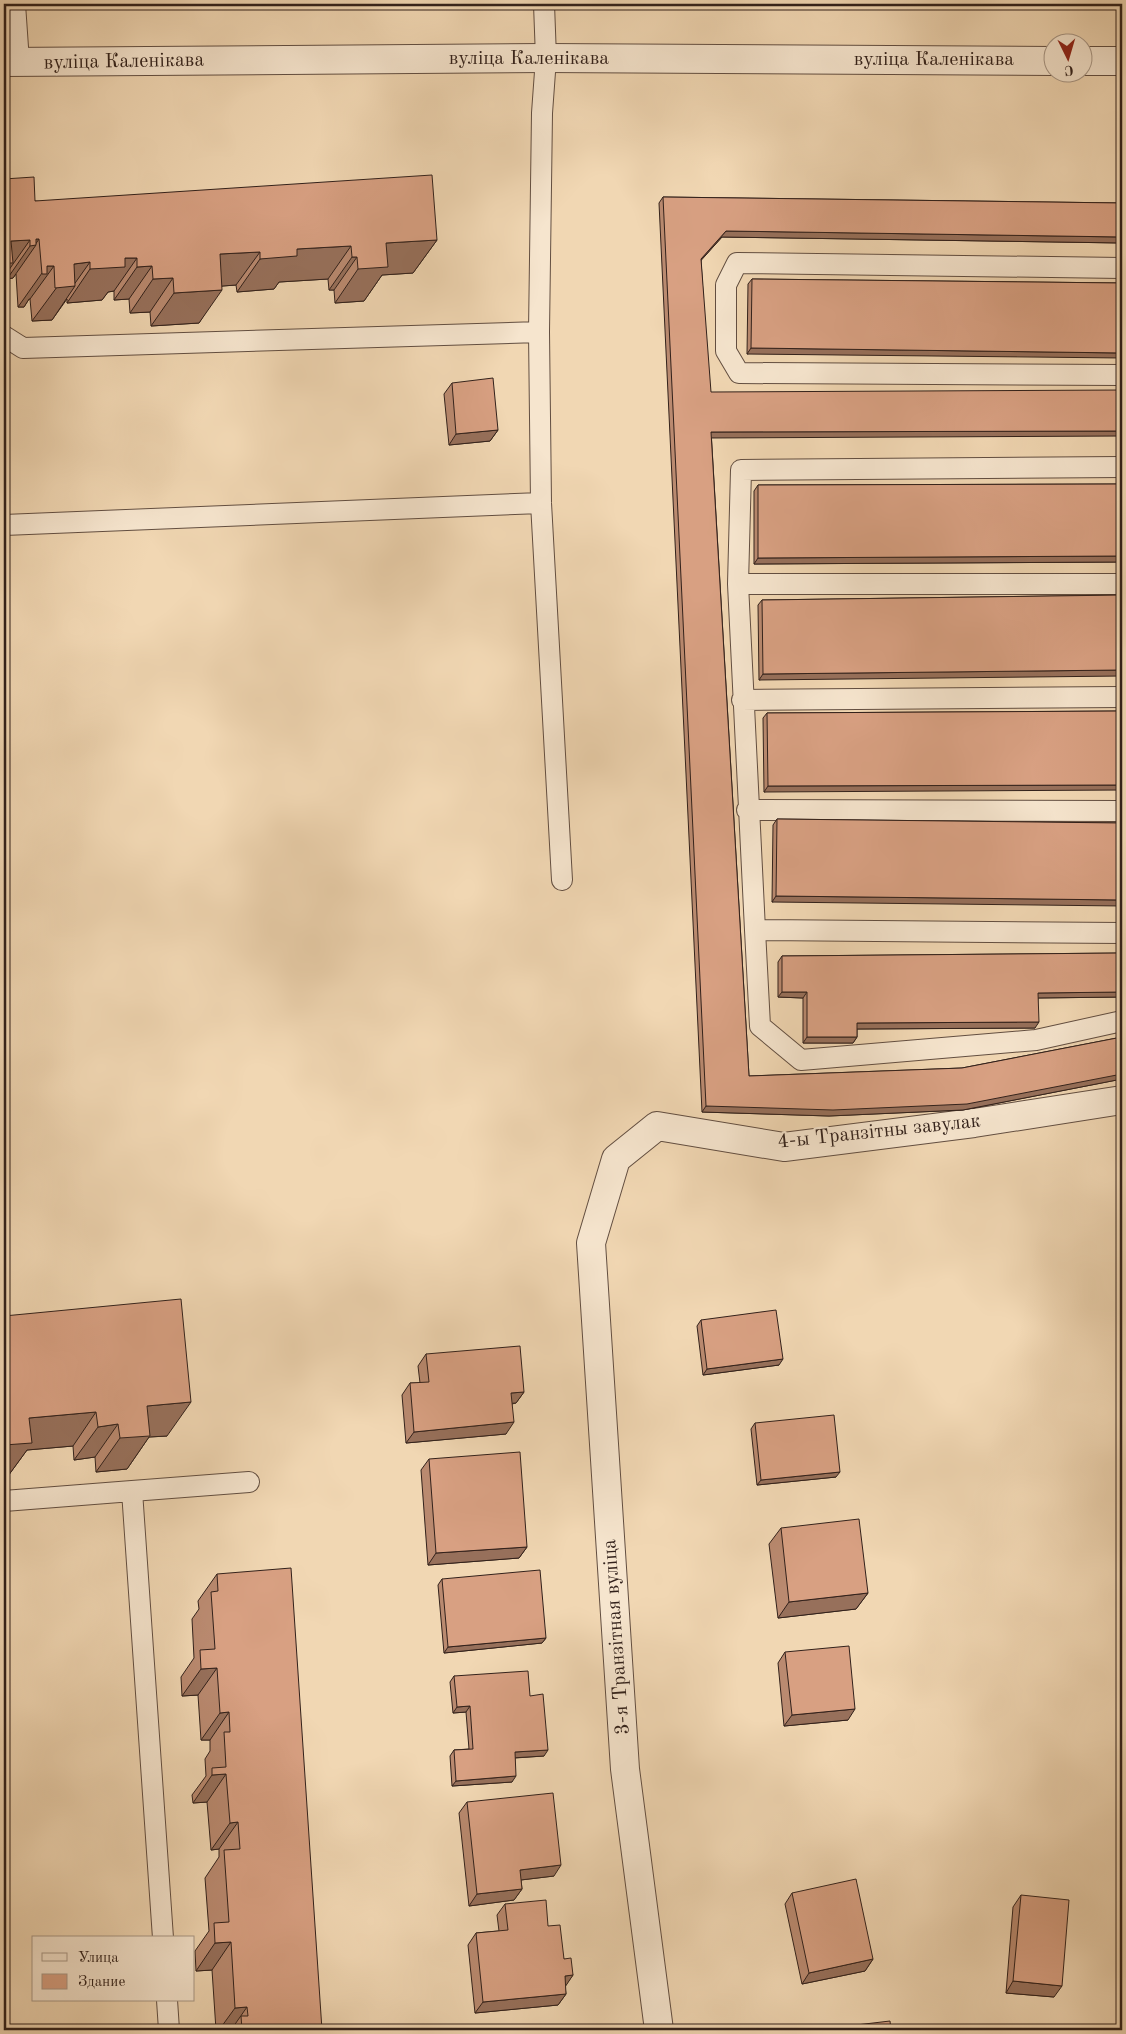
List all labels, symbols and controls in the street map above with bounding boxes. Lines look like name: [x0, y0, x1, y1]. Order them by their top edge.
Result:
north arrow: [1044, 32, 1094, 82]
street label: вуліца Каленікава: [449, 49, 609, 69]
street label: вуліца Каленікава: [854, 50, 1014, 70]
street label: вуліца Каленікава: [44, 51, 205, 73]
text: С: [1064, 63, 1074, 77]
street label: 4-ы Транзітны завулак: [776, 1111, 982, 1153]
street label: 3-я Транзітная вуліца: [600, 1538, 634, 1736]
legend: [32, 1936, 195, 2002]
text: Улица: [78, 1951, 119, 1966]
text: Здание: [78, 1975, 125, 1990]

